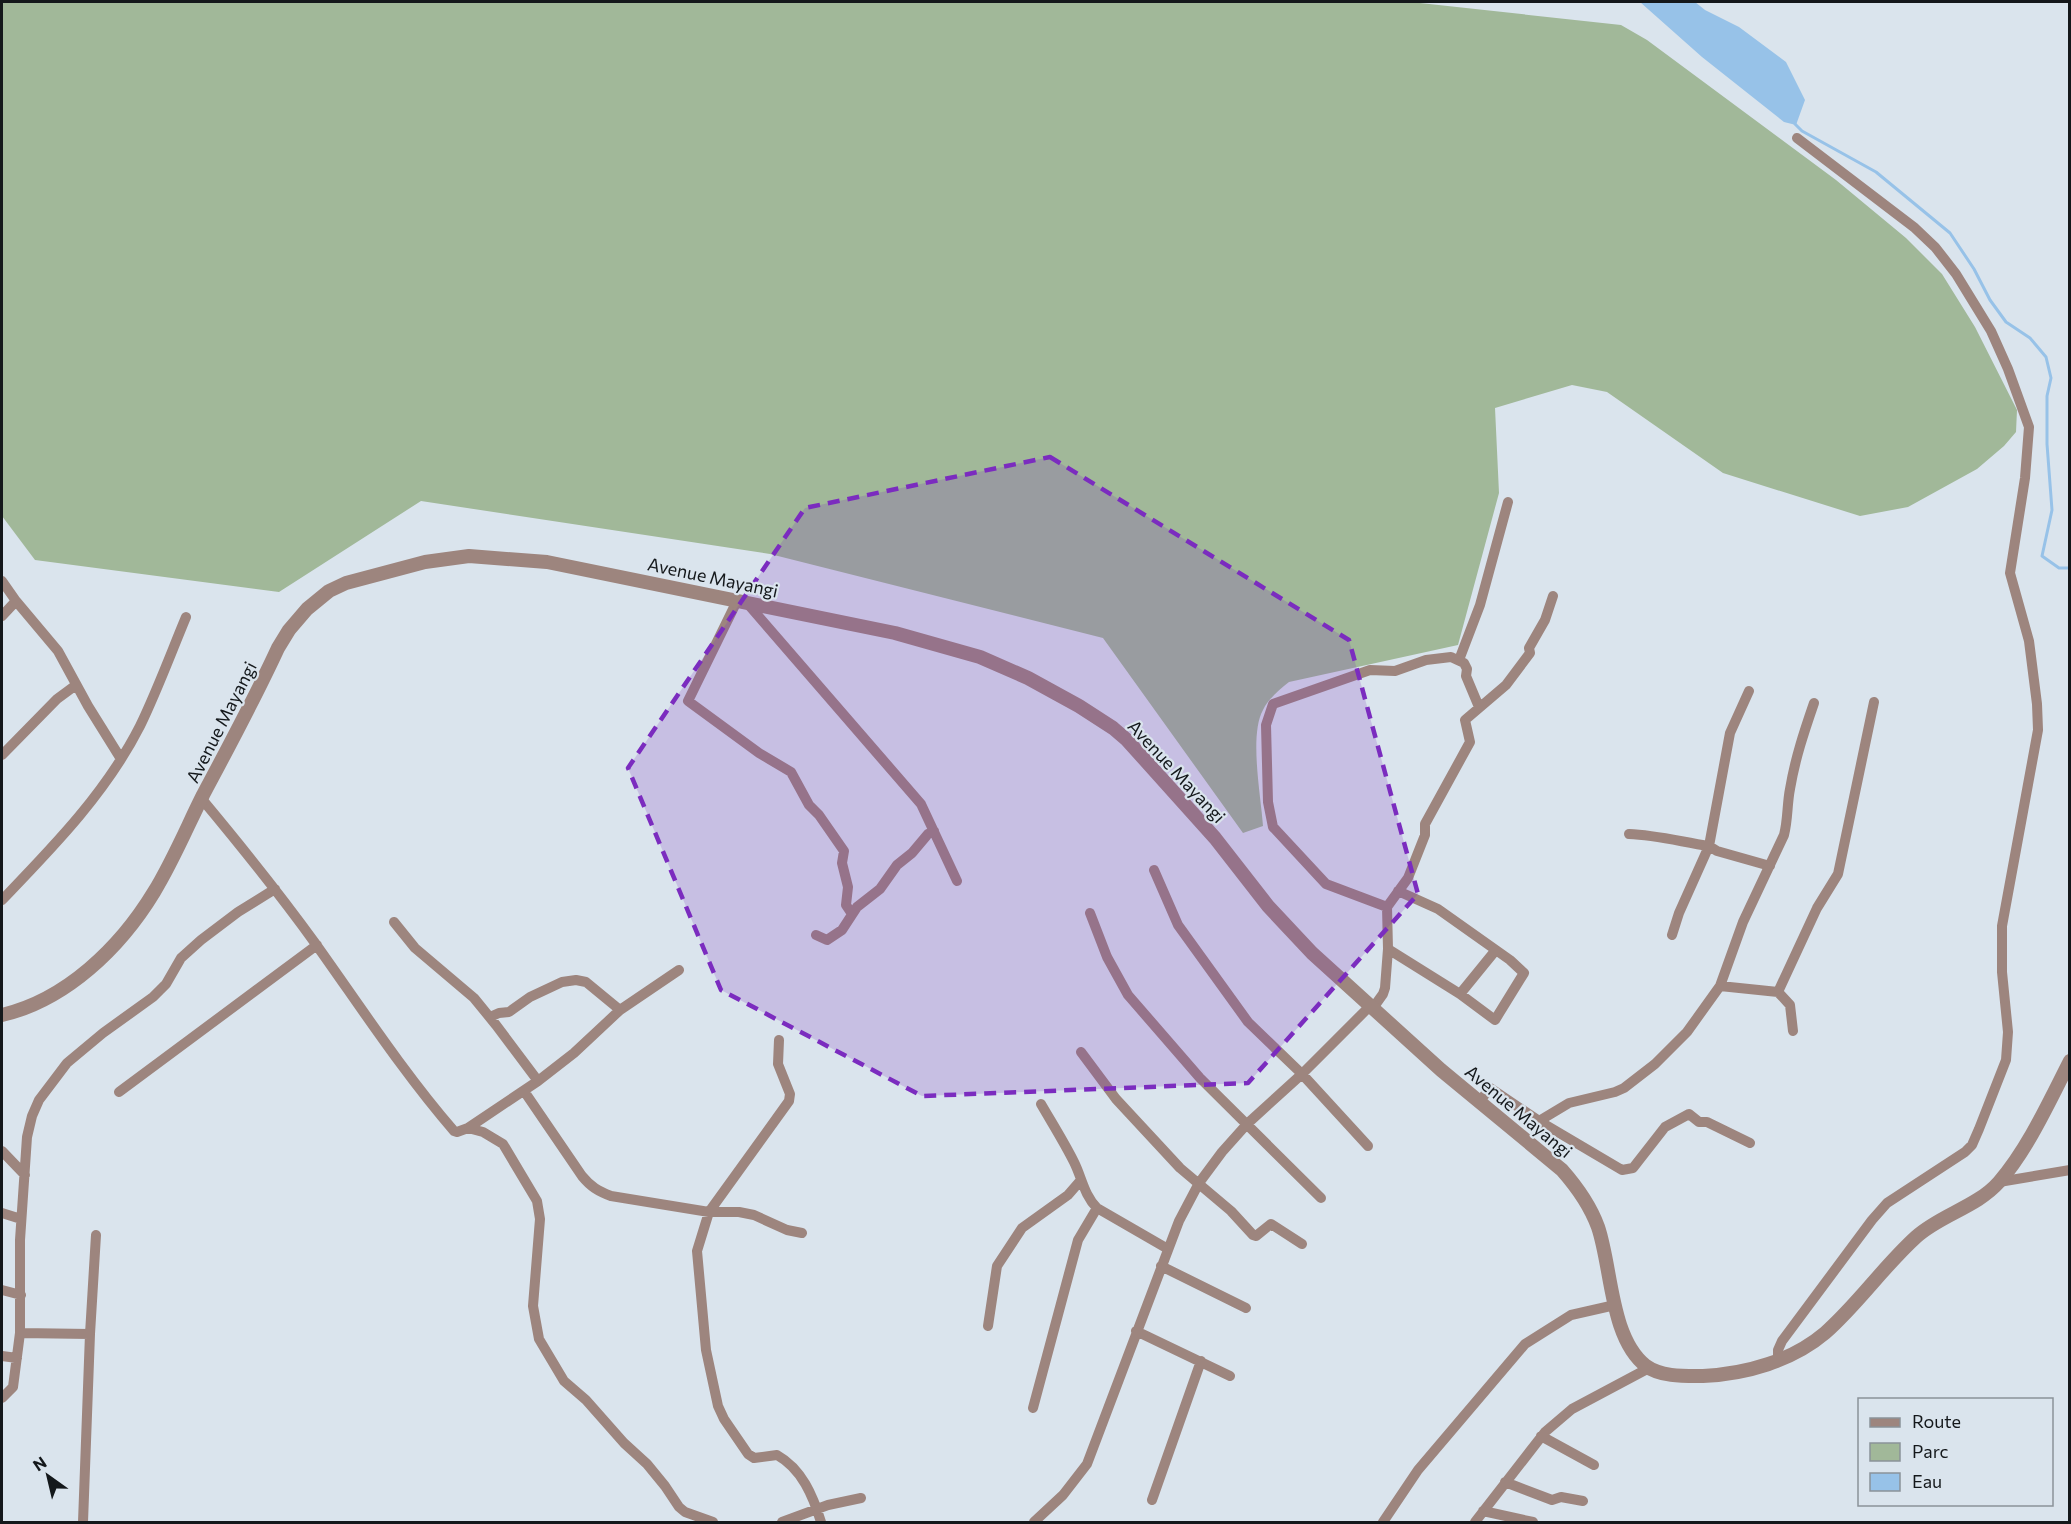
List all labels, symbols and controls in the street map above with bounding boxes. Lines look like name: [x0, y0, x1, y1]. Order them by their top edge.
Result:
street label: Avenue Mayangi: [646, 552, 780, 602]
street label: Avenue Mayangi: [181, 658, 261, 786]
street label: Avenue Mayangi: [1124, 715, 1230, 827]
street label: Avenue Mayangi: [1461, 1060, 1577, 1162]
legend: [1858, 1398, 2053, 1506]
text: Route: [1912, 1410, 1961, 1432]
text: Parc: [1912, 1440, 1949, 1462]
north arrow: [18, 1446, 78, 1506]
text: N: [29, 1452, 50, 1474]
text: Eau: [1912, 1470, 1942, 1492]

